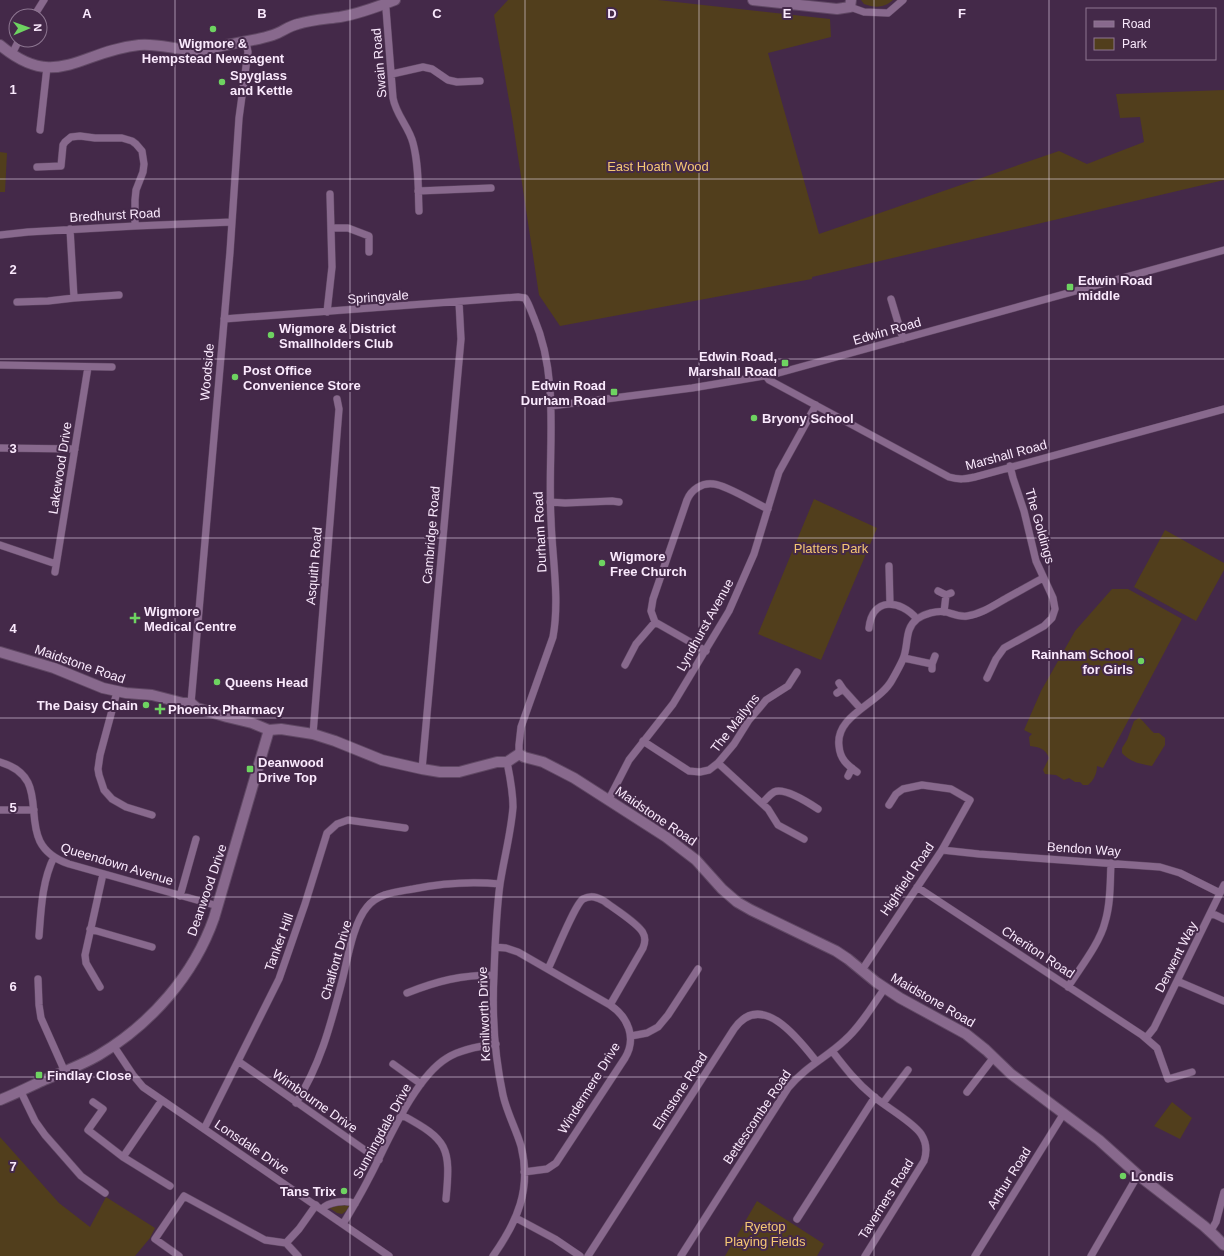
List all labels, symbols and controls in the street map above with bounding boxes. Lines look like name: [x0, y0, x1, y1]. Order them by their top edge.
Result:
text: A: [82, 6, 92, 21]
text: B: [257, 6, 267, 21]
text: C: [432, 6, 442, 21]
text: D: [607, 6, 617, 21]
text: E: [783, 6, 792, 21]
text: F: [958, 6, 966, 21]
north arrow: [8, 8, 48, 48]
legend: [1086, 8, 1216, 60]
text: Road: [1122, 17, 1151, 31]
text: N: [32, 23, 44, 32]
marker: Wigmore & Hempstead Newsagent: [208, 24, 218, 34]
street label: Swain Road: [368, 27, 390, 99]
place label: Wigmore & Hempstead Newsagent: [142, 36, 285, 66]
text: Park: [1122, 37, 1148, 51]
place label: Spyglass and Kettle: [230, 68, 293, 98]
marker: Spyglass and Kettle: [217, 77, 227, 87]
text: 1: [9, 82, 17, 97]
park label: East Hoath Wood: [607, 159, 709, 174]
street label: Bredhurst Road: [69, 205, 161, 225]
text: 2: [9, 262, 17, 277]
place label: Edwin Road middle: [1078, 273, 1152, 303]
marker: Edwin Road middle: [1065, 282, 1075, 292]
street label: Springvale: [347, 287, 409, 307]
street label: Edwin Road: [851, 314, 923, 348]
place label: Wigmore & District Smallholders Club: [279, 321, 397, 351]
marker: Wigmore & District Smallholders Club: [266, 330, 276, 340]
street label: Woodside: [197, 343, 217, 401]
place label: Edwin Road, Marshall Road: [688, 349, 777, 379]
marker: Edwin Road, Marshall Road: [780, 358, 790, 368]
place label: Post Office Convenience Store: [243, 363, 361, 393]
marker: Post Office Convenience Store: [230, 372, 240, 382]
place label: Edwin Road Durham Road: [521, 378, 606, 408]
marker: Edwin Road Durham Road: [609, 387, 619, 397]
place label: Bryony School: [762, 411, 854, 426]
marker: Bryony School: [749, 413, 759, 423]
street label: Lakewood Drive: [45, 421, 75, 515]
street label: Marshall Road: [964, 437, 1048, 473]
text: 3: [9, 441, 17, 456]
street label: Cambridge Road: [419, 485, 443, 585]
street label: The Goldings: [1022, 487, 1058, 566]
street label: Durham Road: [530, 491, 550, 573]
street label: Asquith Road: [303, 526, 325, 606]
park label: Platters Park: [794, 541, 869, 556]
place label: Wigmore Free Church: [610, 549, 687, 579]
marker: Wigmore Free Church: [597, 558, 607, 568]
street label: Lyndhurst Avenue: [673, 576, 737, 674]
place label: Wigmore Medical Centre: [144, 604, 236, 634]
marker: Wigmore Medical Centre: [129, 612, 141, 624]
text: 4: [9, 621, 17, 636]
street label: Maidstone Road: [33, 641, 127, 687]
place label: Rainham School for Girls: [1031, 647, 1133, 677]
marker: Rainham School for Girls: [1136, 656, 1146, 666]
place label: Queens Head: [225, 675, 308, 690]
marker: Queens Head: [212, 677, 222, 687]
street label: The Mailyns: [708, 690, 763, 755]
place label: The Daisy Chain: [37, 698, 138, 713]
marker: The Daisy Chain: [141, 700, 151, 710]
place label: Phoenix Pharmacy: [168, 702, 285, 717]
marker: Phoenix Pharmacy: [155, 704, 165, 714]
place label: Deanwood Drive Top: [258, 755, 324, 785]
marker: Deanwood Drive Top: [245, 764, 255, 774]
street label: Maidstone Road: [613, 783, 699, 849]
text: 5: [9, 800, 17, 815]
street label: Highfield Road: [877, 839, 937, 919]
street label: Bendon Way: [1047, 839, 1122, 859]
street label: Queendown Avenue: [59, 840, 175, 888]
street label: Deanwood Drive: [184, 842, 230, 938]
street label: Tanker Hill: [262, 911, 296, 973]
street label: Chalfont Drive: [317, 918, 355, 1002]
street label: Derwent Way: [1152, 919, 1201, 995]
street label: Cheriton Road: [999, 923, 1077, 981]
street label: Kenilworth Drive: [475, 966, 493, 1062]
street label: Maidstone Road: [888, 970, 978, 1030]
text: 6: [9, 979, 17, 994]
street label: Windermere Drive: [555, 1040, 623, 1136]
street label: Elmstone Road: [650, 1050, 710, 1132]
street label: Wimbourne Drive: [270, 1066, 360, 1136]
street label: Bettescombe Road: [720, 1067, 794, 1167]
place label: Findlay Close: [47, 1068, 132, 1083]
marker: Findlay Close: [34, 1070, 44, 1080]
street label: Sunningdale Drive: [350, 1081, 414, 1181]
street label: Lonsdale Drive: [212, 1117, 292, 1177]
street label: Arthur Road: [984, 1144, 1034, 1212]
street label: Taverners Road: [855, 1156, 917, 1242]
text: 7: [9, 1159, 17, 1174]
place label: Londis: [1131, 1169, 1174, 1184]
marker: Londis: [1118, 1171, 1128, 1181]
place label: Tans Trix: [280, 1184, 337, 1199]
marker: Tans Trix: [339, 1186, 349, 1196]
park label: Ryetop Playing Fields: [725, 1219, 806, 1249]

